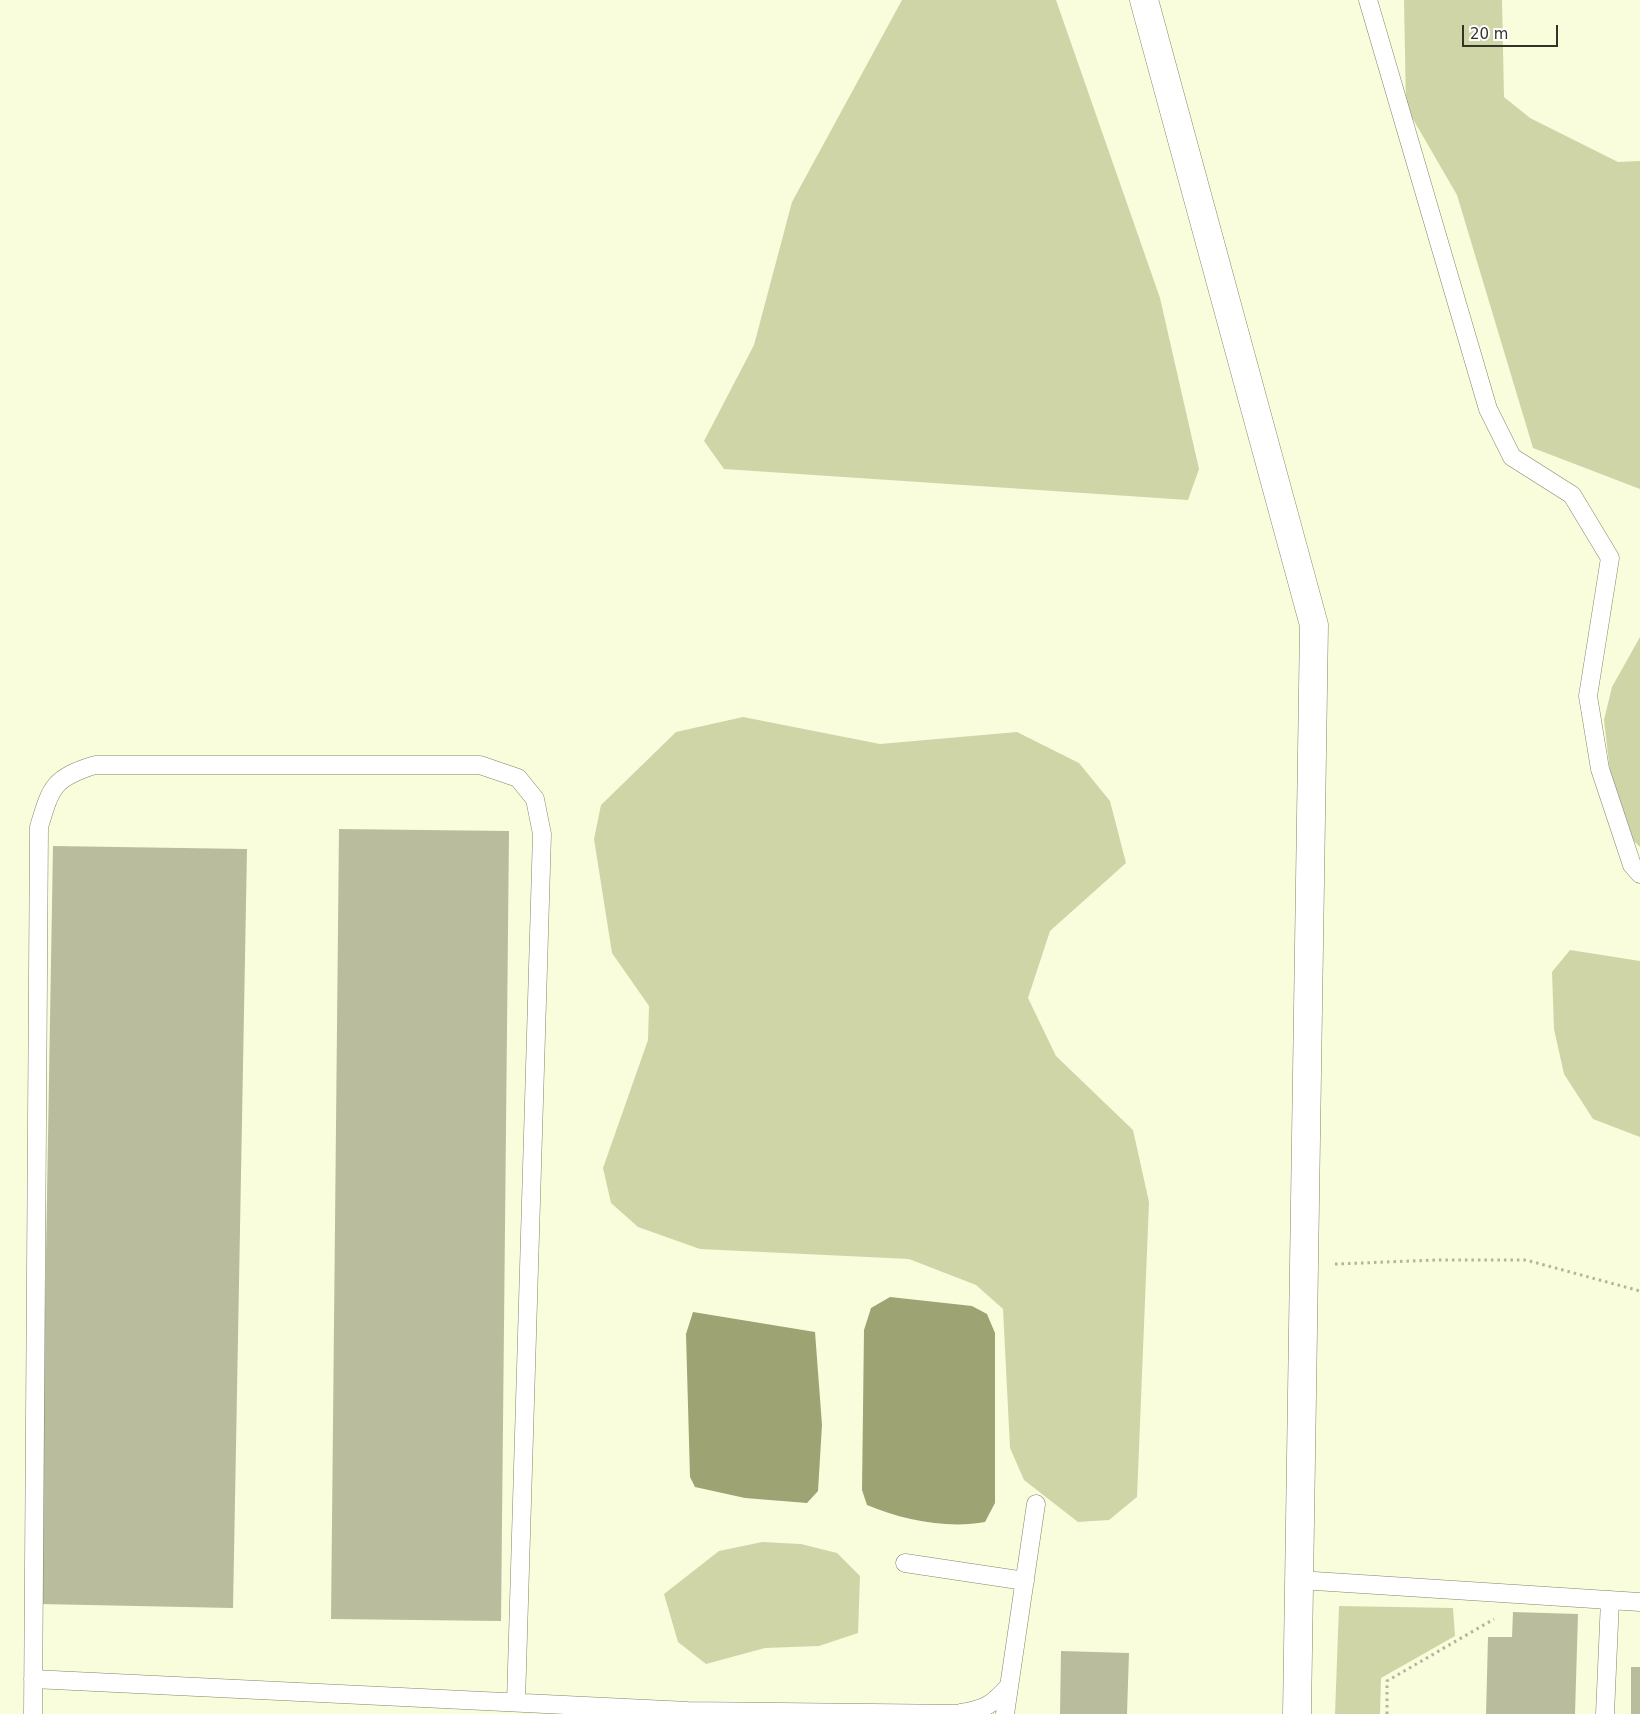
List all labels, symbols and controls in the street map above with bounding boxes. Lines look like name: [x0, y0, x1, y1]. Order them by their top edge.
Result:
scale bar: [1465, 15, 1561, 47]
text: 20 m: [1470, 25, 1508, 43]

